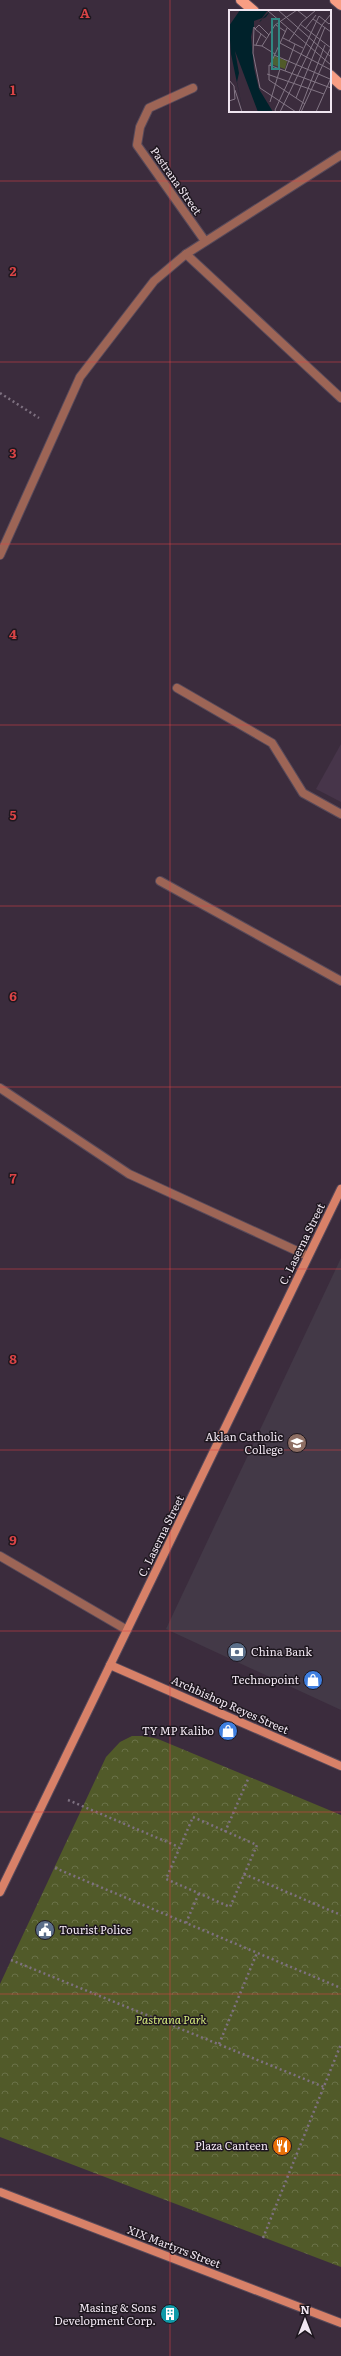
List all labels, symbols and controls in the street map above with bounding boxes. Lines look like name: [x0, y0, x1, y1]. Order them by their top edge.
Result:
text: A: [80, 3, 90, 22]
inset map: [229, 10, 331, 112]
text: 1: [10, 80, 16, 99]
street label: Pastrana Street: [147, 143, 206, 218]
text: 2: [10, 261, 17, 280]
text: 3: [9, 443, 17, 462]
text: 4: [9, 624, 17, 643]
text: 5: [9, 805, 17, 824]
text: 6: [9, 986, 17, 1005]
text: 7: [9, 1168, 17, 1187]
street label: C. Laserna Street: [274, 1200, 328, 1287]
text: 8: [9, 1349, 17, 1368]
place label: Aklan Catholic College: [205, 1428, 284, 1457]
school or university icon: Aklan Catholic College: [286, 1432, 308, 1454]
street label: C. Laserna Street: [133, 1492, 187, 1579]
text: 9: [9, 1530, 17, 1549]
bank icon: China Bank: [226, 1641, 248, 1663]
place label: China Bank: [251, 1643, 312, 1659]
shop icon: Technopoint: [302, 1669, 324, 1691]
street label: Archbishop Reyes Street: [169, 1671, 292, 1737]
place label: Technopoint: [232, 1671, 300, 1687]
shop icon: TY MP Kalibo: [217, 1720, 239, 1742]
place label: TY MP Kalibo: [142, 1722, 214, 1738]
public building icon: Tourist Police: [34, 1919, 56, 1941]
place label: Tourist Police: [59, 1921, 132, 1937]
park label: Pastrana Park: [136, 2011, 206, 2027]
restaurant icon: Plaza Canteen: [271, 2135, 293, 2157]
place label: Plaza Canteen: [195, 2137, 268, 2153]
street label: XIX Martyrs Street: [125, 2221, 224, 2271]
place label: Masing & Sons Development Corp.: [54, 2299, 156, 2328]
north arrow: [285, 2300, 325, 2340]
text: N: [300, 2301, 310, 2317]
building icon: Masing & Sons Development Corp.: [159, 2303, 181, 2325]

